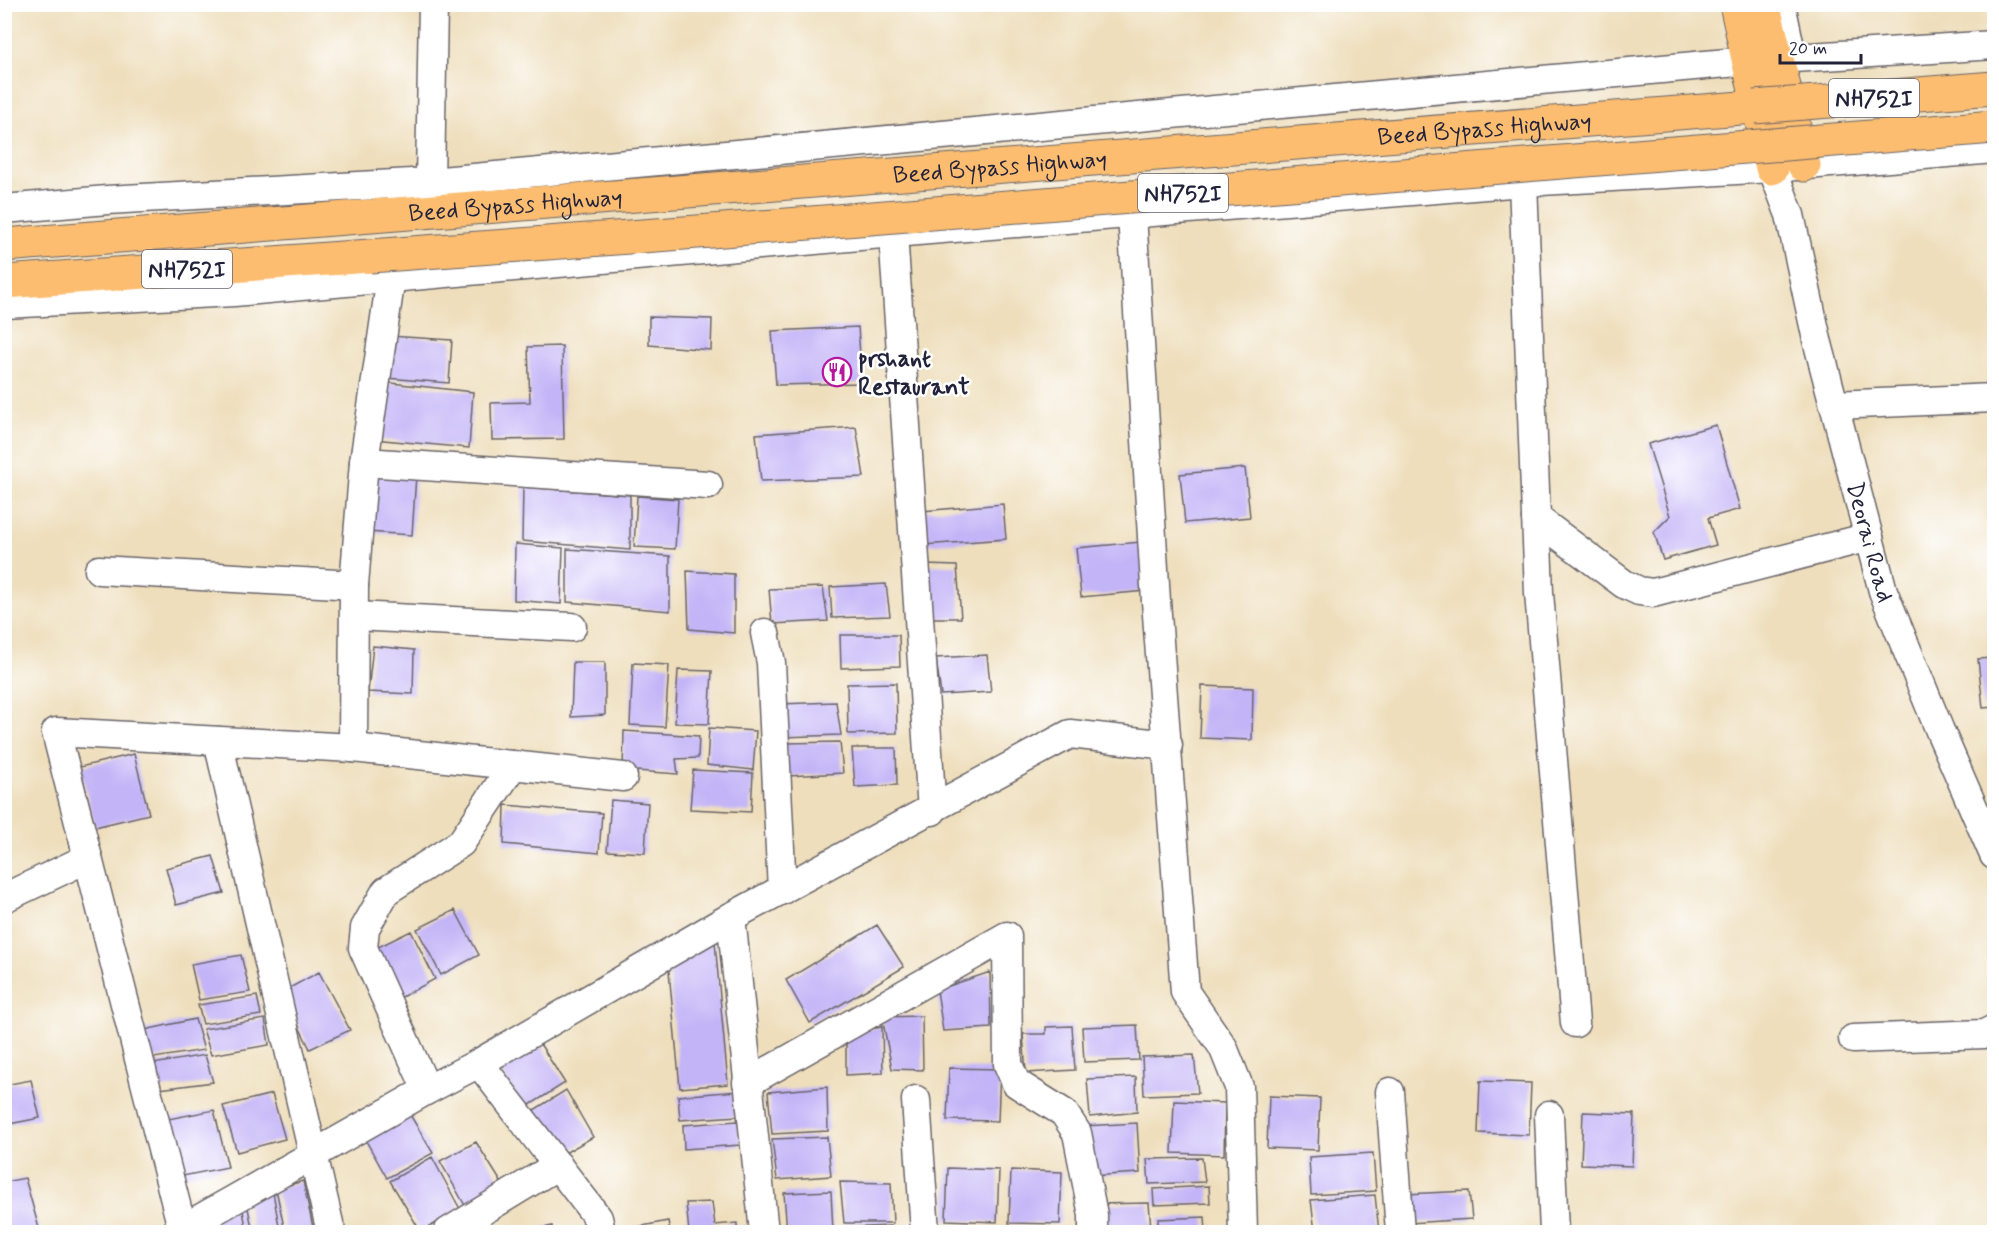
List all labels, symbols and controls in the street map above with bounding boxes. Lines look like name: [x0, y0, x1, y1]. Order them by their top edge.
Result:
scale bar: [1780, 27, 1861, 65]
text: 20 m: [1789, 37, 1827, 61]
road number: NH752I: [1829, 79, 1919, 117]
street label: Beed Bypass Highway: [1376, 106, 1593, 154]
street label: Beed Bypass Highway: [892, 144, 1108, 192]
road number: NH752I: [1138, 174, 1228, 212]
street label: Beed Bypass Highway: [407, 182, 624, 230]
road number: NH752I: [142, 250, 232, 288]
place label: prshant Restaurant: [858, 344, 970, 403]
restaurant icon: prshant Restaurant: [821, 356, 853, 388]
street label: Deorai Road: [1838, 479, 1900, 607]

